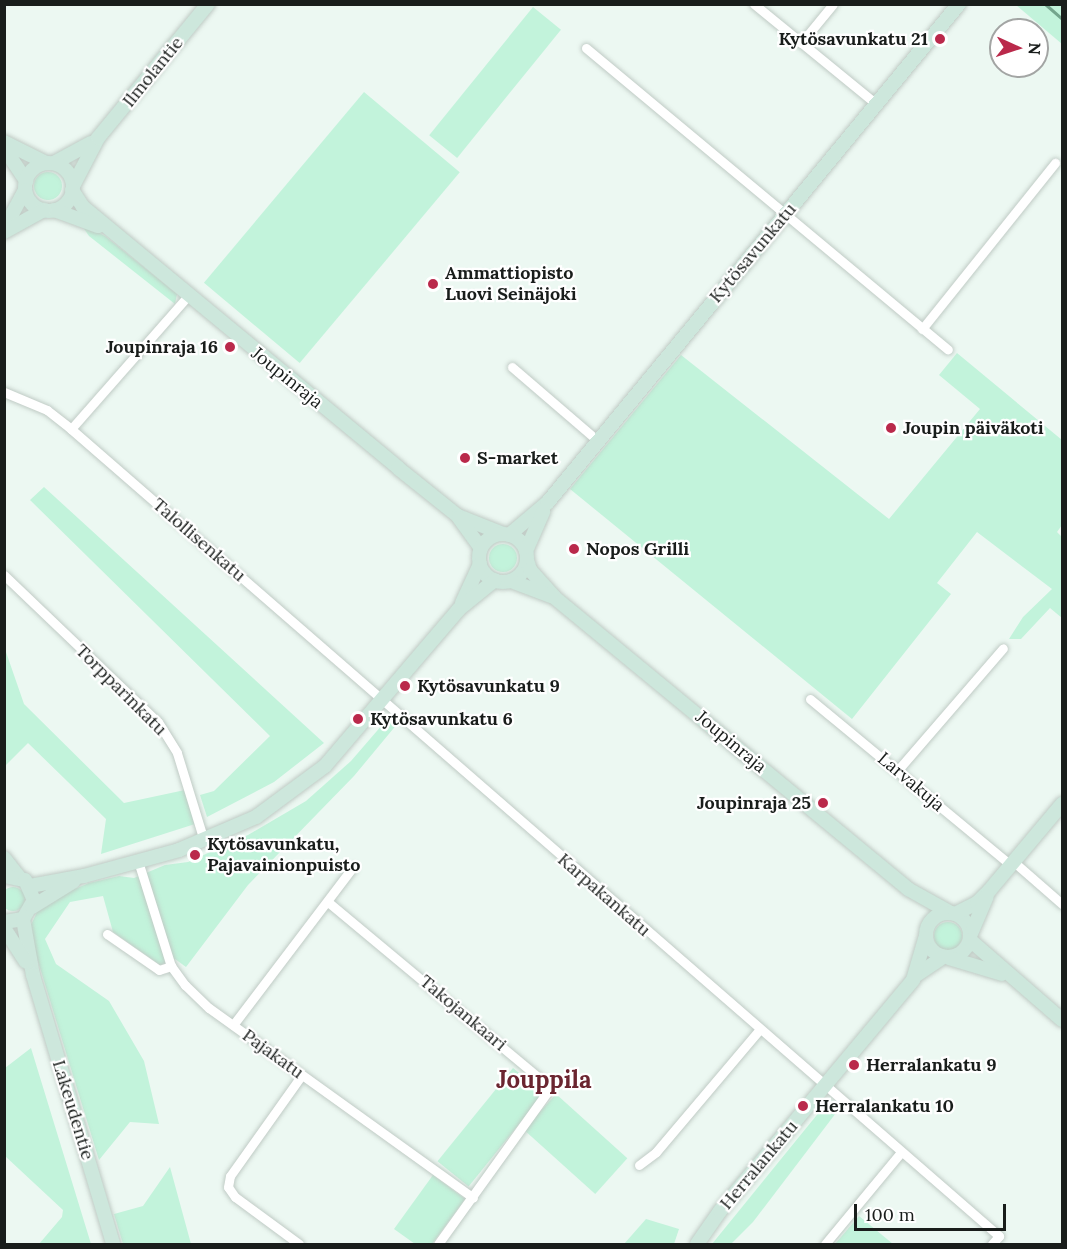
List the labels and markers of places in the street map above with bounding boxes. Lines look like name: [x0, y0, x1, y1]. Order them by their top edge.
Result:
place label: Kytösavunkatu 21: [778, 28, 928, 50]
marker: Kytösavunkatu 21: [933, 32, 947, 46]
place label: Ammattiopisto Luovi Seinäjoki: [445, 263, 577, 306]
marker: Ammattiopisto Luovi Seinäjoki: [426, 277, 440, 291]
place label: Joupinraja 16: [106, 336, 218, 358]
marker: Joupinraja 16: [223, 340, 237, 354]
place label: Joupin päiväkoti: [903, 417, 1044, 439]
marker: Joupin päiväkoti: [884, 421, 898, 435]
place label: S-market: [477, 447, 558, 469]
marker: S-market: [458, 451, 472, 465]
place label: Nopos Grilli: [586, 538, 689, 560]
marker: Nopos Grilli: [567, 542, 581, 556]
place label: Kytösavunkatu 9: [417, 675, 560, 697]
marker: Kytösavunkatu 9: [398, 679, 412, 693]
place label: Kytösavunkatu 6: [370, 708, 513, 730]
marker: Kytösavunkatu 6: [351, 712, 365, 726]
place label: Joupinraja 25: [697, 792, 811, 814]
marker: Joupinraja 25: [816, 796, 830, 810]
place label: Kytösavunkatu, Pajavainionpuisto: [207, 834, 360, 876]
marker: Kytösavunkatu, Pajavainionpuisto: [188, 848, 202, 862]
place label: Herralankatu 9: [866, 1054, 997, 1076]
marker: Herralankatu 9: [847, 1058, 861, 1072]
place label: Herralankatu 10: [815, 1095, 954, 1117]
marker: Herralankatu 10: [796, 1099, 810, 1113]

